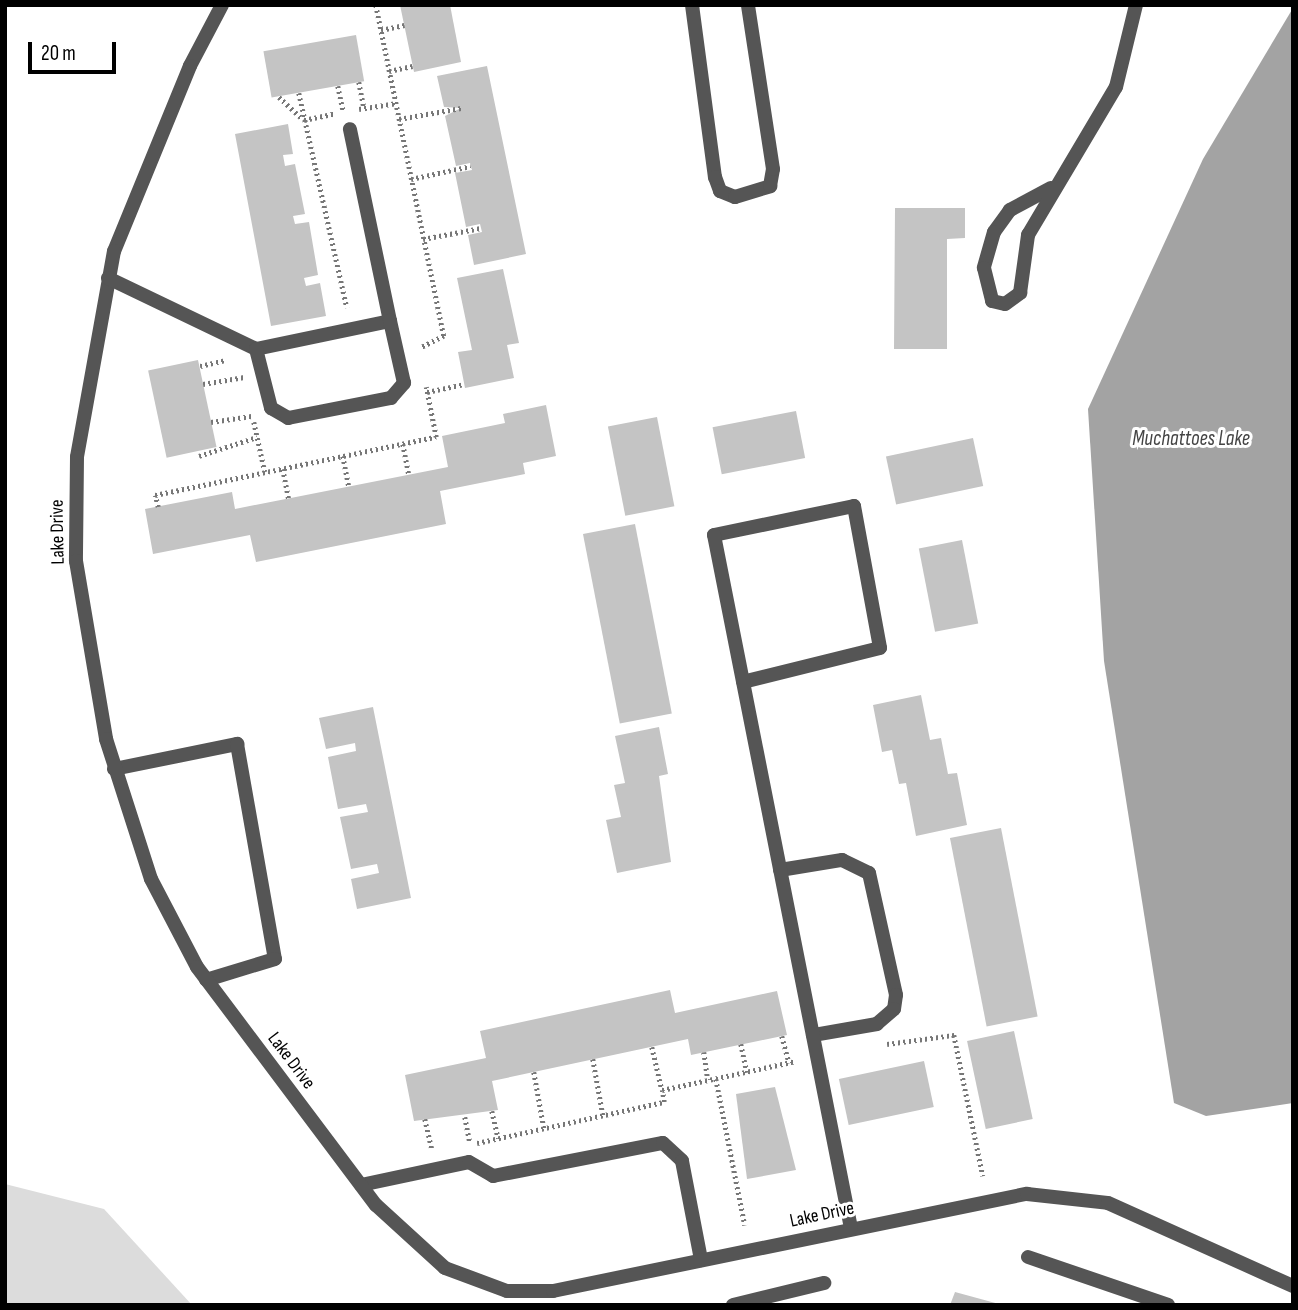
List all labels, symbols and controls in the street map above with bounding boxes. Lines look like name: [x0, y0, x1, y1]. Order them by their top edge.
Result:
scale bar: [32, 28, 119, 72]
text: 20 m: [41, 41, 76, 66]
water label: Muchattoes Lake: [1132, 426, 1250, 452]
street label: Lake Drive: [46, 499, 70, 565]
street label: Lake Drive: [262, 1028, 320, 1094]
street label: Lake Drive: [788, 1197, 856, 1233]

